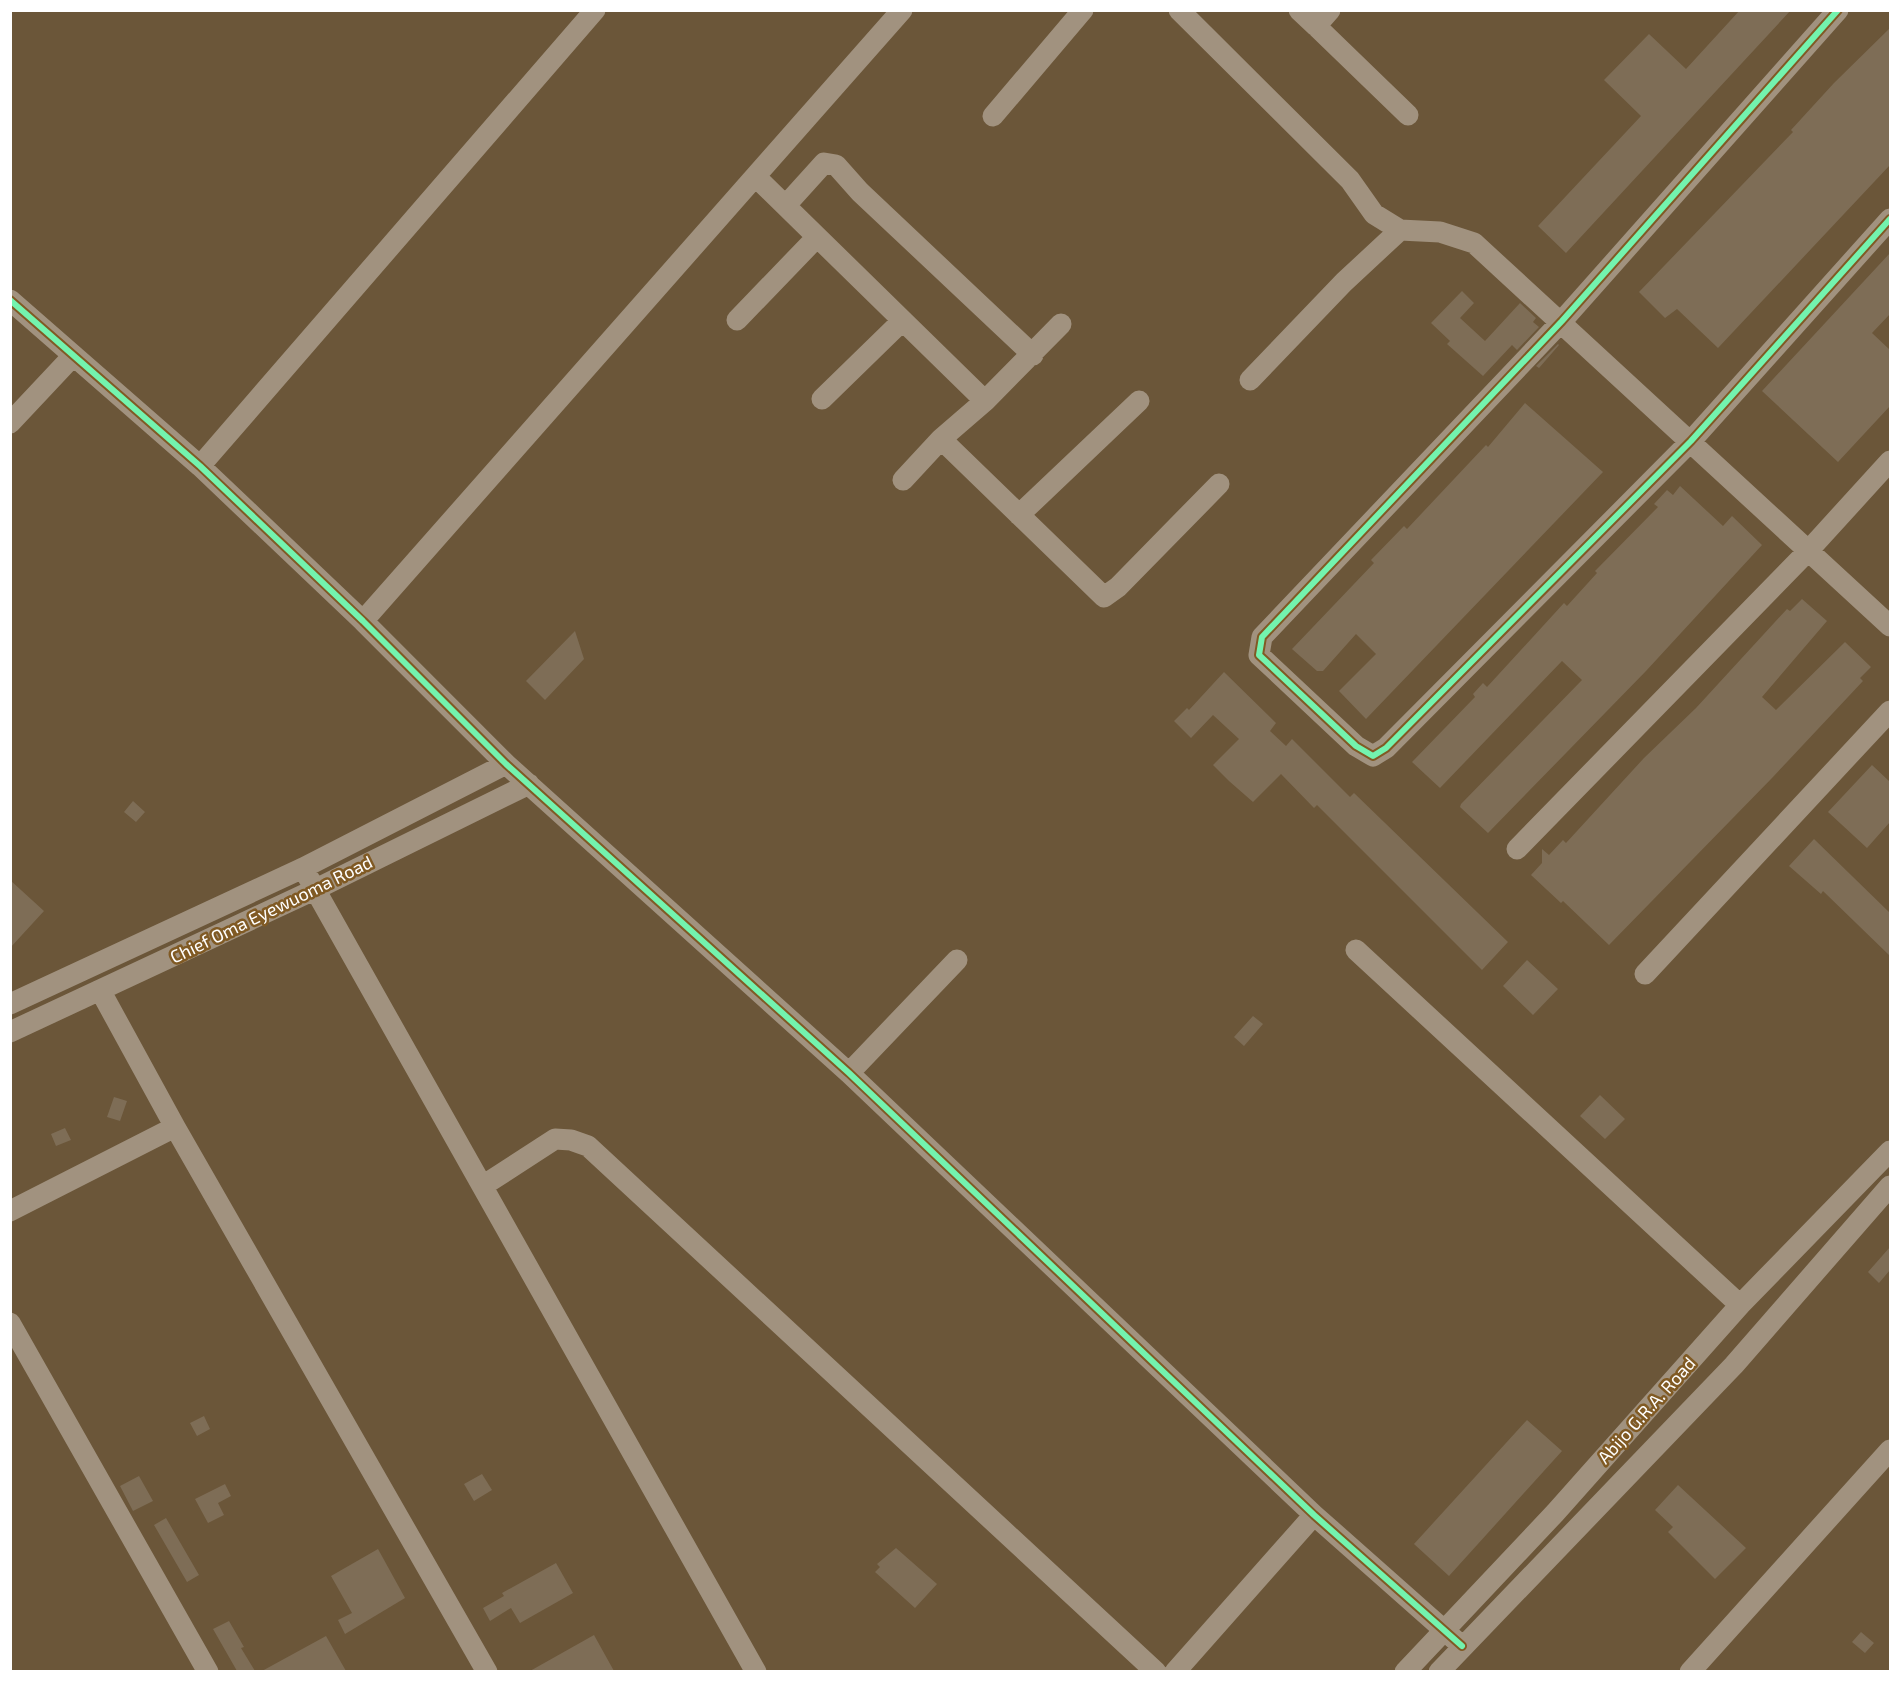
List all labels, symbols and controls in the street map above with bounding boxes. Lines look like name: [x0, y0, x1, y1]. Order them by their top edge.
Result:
street label: Chief Oma Eyewuoma Road: [166, 850, 376, 968]
street label: Abijo G.R.A. Road: [1592, 1352, 1700, 1468]

